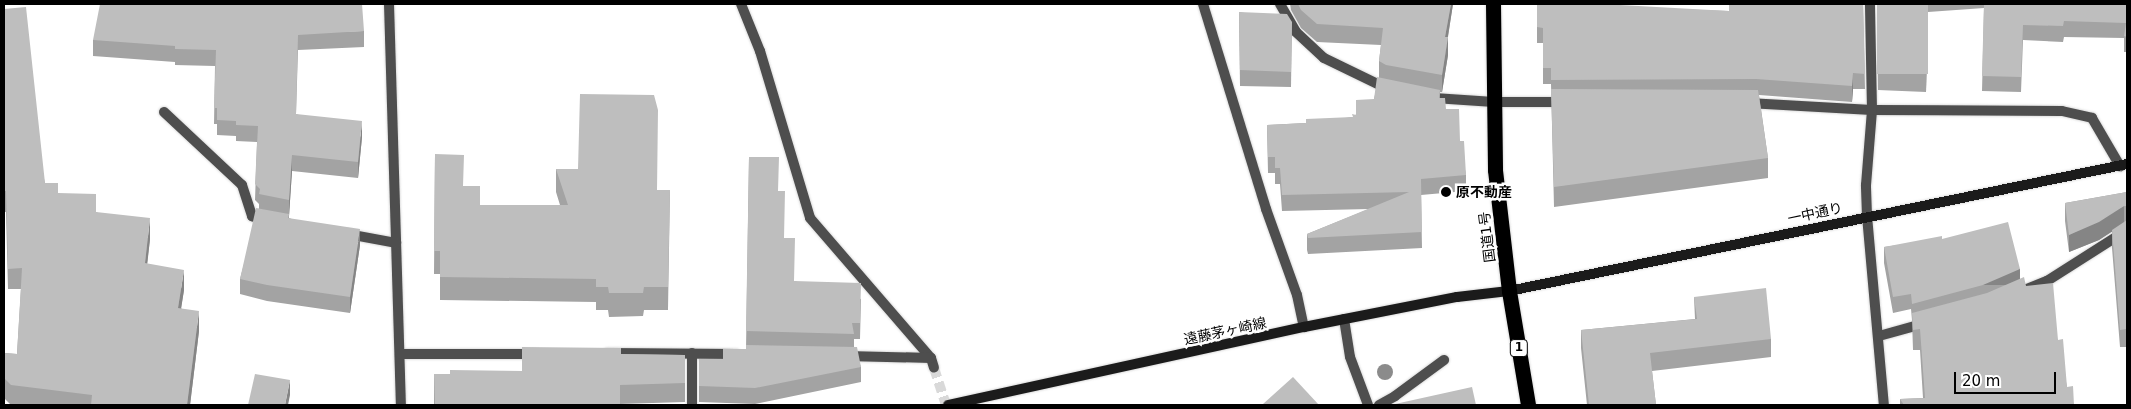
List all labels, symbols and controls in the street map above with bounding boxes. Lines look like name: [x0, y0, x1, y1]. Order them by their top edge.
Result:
place label: 原不動産: [1456, 184, 1512, 200]
marker: 原不動産: [1440, 186, 1452, 198]
street label: 一中通り: [1786, 199, 1844, 227]
street label: 国道1号: [1476, 211, 1498, 263]
street label: 遠藤茅ヶ崎線: [1182, 314, 1268, 348]
road number: 1: [1509, 338, 1529, 358]
scale bar: [1956, 362, 2058, 394]
text: 20 m: [1962, 372, 2000, 390]

